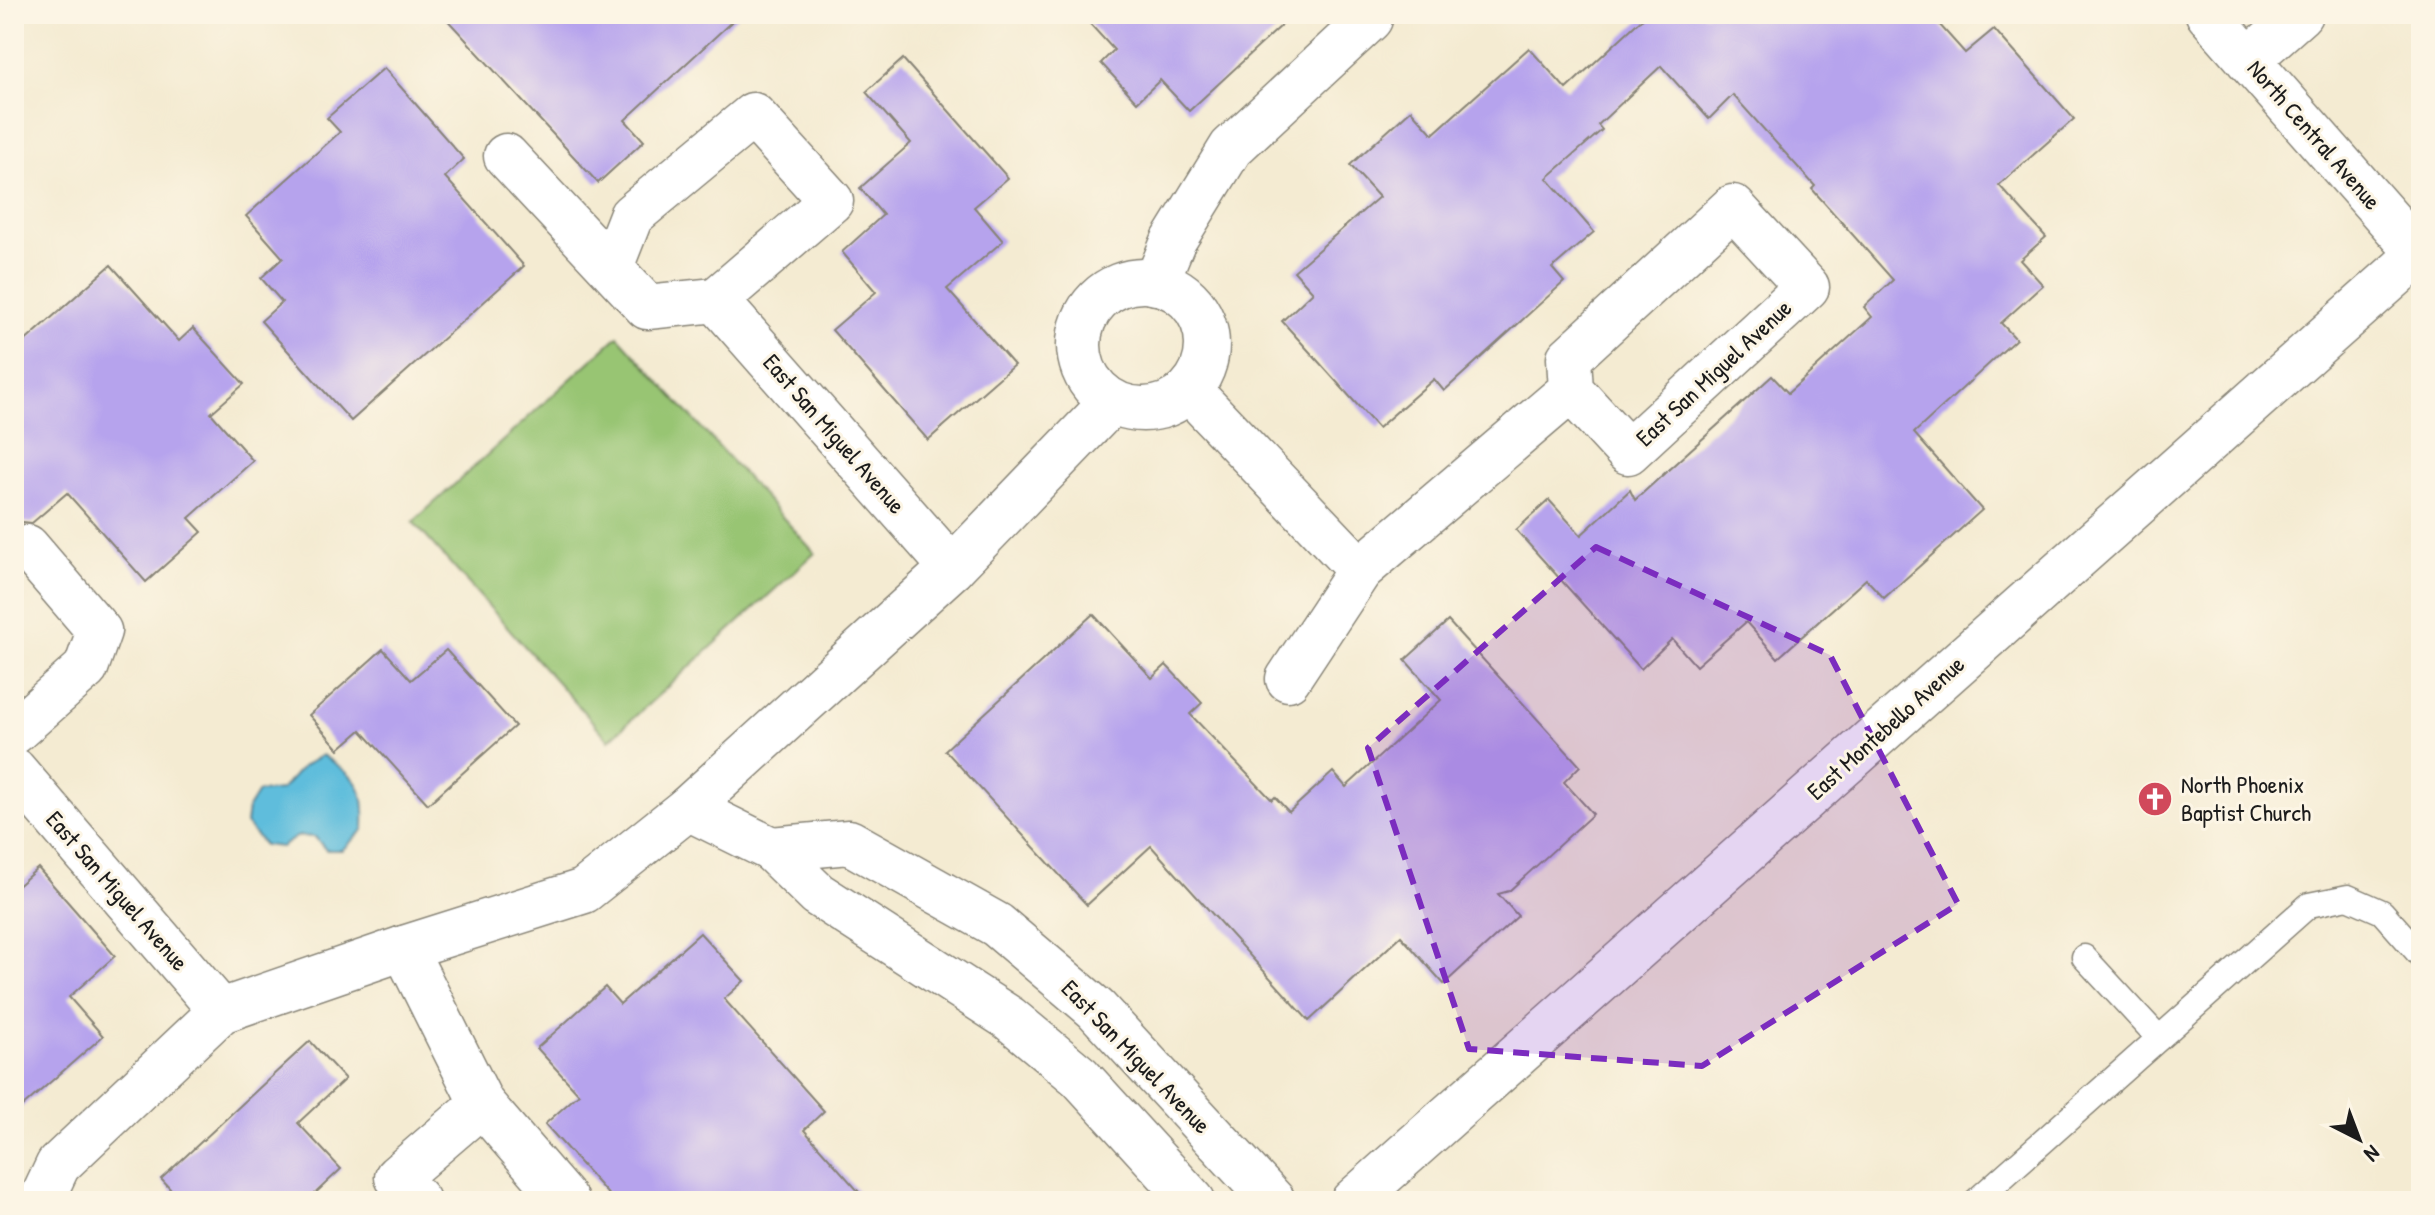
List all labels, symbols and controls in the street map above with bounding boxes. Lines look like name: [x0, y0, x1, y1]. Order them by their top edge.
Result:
street label: North Central Avenue: [2241, 53, 2389, 216]
street label: East San Miguel Avenue: [1629, 291, 1798, 453]
street label: East San Miguel Avenue: [756, 347, 913, 520]
street label: East Montebello Avenue: [1800, 648, 1971, 807]
place label: North Phoenix Baptist Church: [2181, 768, 2311, 828]
church icon: North Phoenix Baptist Church: [2136, 780, 2174, 818]
street label: East San Miguel Avenue: [39, 804, 196, 977]
street label: East San Miguel Avenue: [1055, 973, 1219, 1140]
north arrow: [2319, 1099, 2399, 1179]
text: N: [2358, 1139, 2387, 1169]

